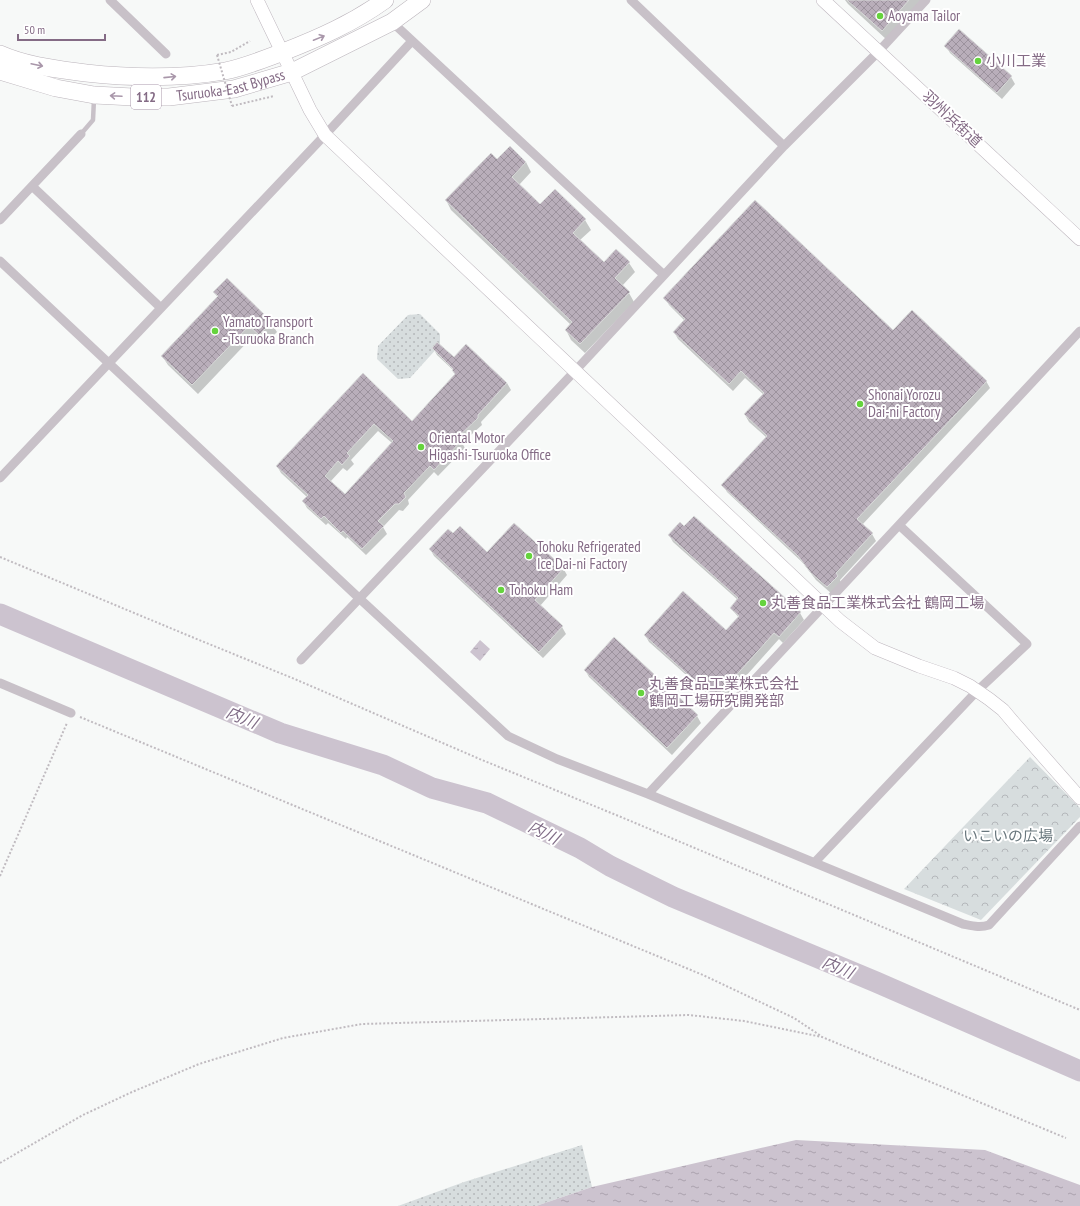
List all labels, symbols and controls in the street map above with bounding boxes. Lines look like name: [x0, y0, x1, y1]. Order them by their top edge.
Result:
place label: Aoyama Tailor: [888, 6, 961, 25]
marker: Aoyama Tailor: [875, 11, 885, 21]
scale bar: [18, 16, 105, 42]
text: 50 m: [24, 22, 45, 37]
one-way arrow: [312, 33, 324, 41]
place label: 小川工業: [986, 51, 1046, 70]
marker: 小川工業: [973, 56, 983, 66]
one-way arrow: [31, 62, 44, 70]
street label: Tsuruoka-East Bypass: [175, 65, 287, 105]
one-way arrow: [163, 73, 176, 80]
road number: 112: [131, 85, 161, 109]
street label: 羽州浜街道: [918, 86, 986, 151]
one-way arrow: [110, 92, 123, 100]
place label: Yamato Transport - Tsuruoka Branch: [223, 312, 314, 348]
marker: Yamato Transport - Tsuruoka Branch: [210, 326, 220, 336]
place label: Shonai Yorozu Dai-ni Factory: [868, 385, 941, 421]
marker: Shonai Yorozu Dai-ni Factory: [855, 399, 865, 409]
place label: Oriental Motor Higashi-Tsuruoka Office: [429, 428, 551, 464]
marker: Oriental Motor Higashi-Tsuruoka Office: [416, 442, 426, 452]
place label: Tohoku Refrigerated Ice Dai-ni Factory: [537, 537, 641, 573]
marker: Tohoku Refrigerated Ice Dai-ni Factory: [524, 551, 534, 561]
place label: Tohoku Ham: [509, 580, 573, 599]
marker: Tohoku Ham: [496, 585, 506, 595]
place label: 丸善食品工業株式会社 鶴岡工場: [771, 593, 984, 612]
marker: 丸善食品工業株式会社 鶴岡工場: [758, 598, 768, 608]
place label: 丸善食品工業株式会社 鶴岡工場研究開発部: [649, 674, 799, 710]
marker: 丸善食品工業株式会社 鶴岡工場研究開発部: [636, 688, 646, 698]
water label: 内川: [223, 702, 262, 733]
water label: 内川: [525, 816, 565, 849]
park label: いこいの広場: [963, 826, 1053, 845]
water label: 内川: [819, 952, 858, 983]

